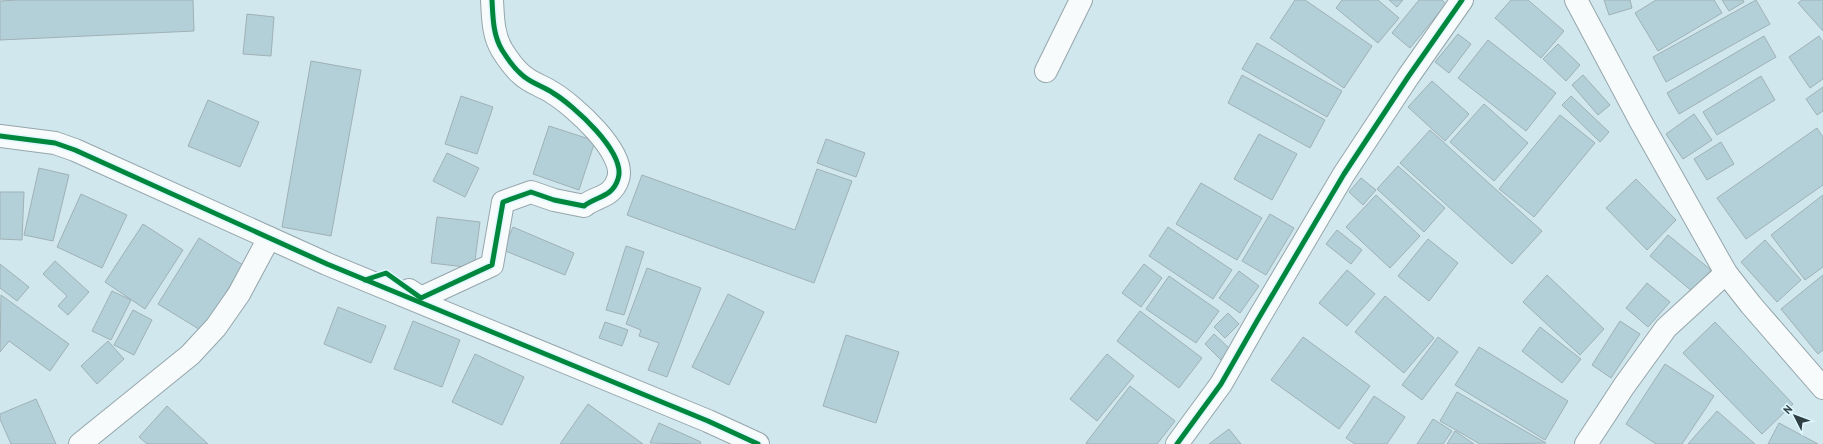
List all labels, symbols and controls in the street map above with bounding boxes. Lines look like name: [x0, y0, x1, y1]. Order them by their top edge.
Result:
north arrow: [1775, 396, 1815, 436]
text: N: [1780, 402, 1795, 417]

